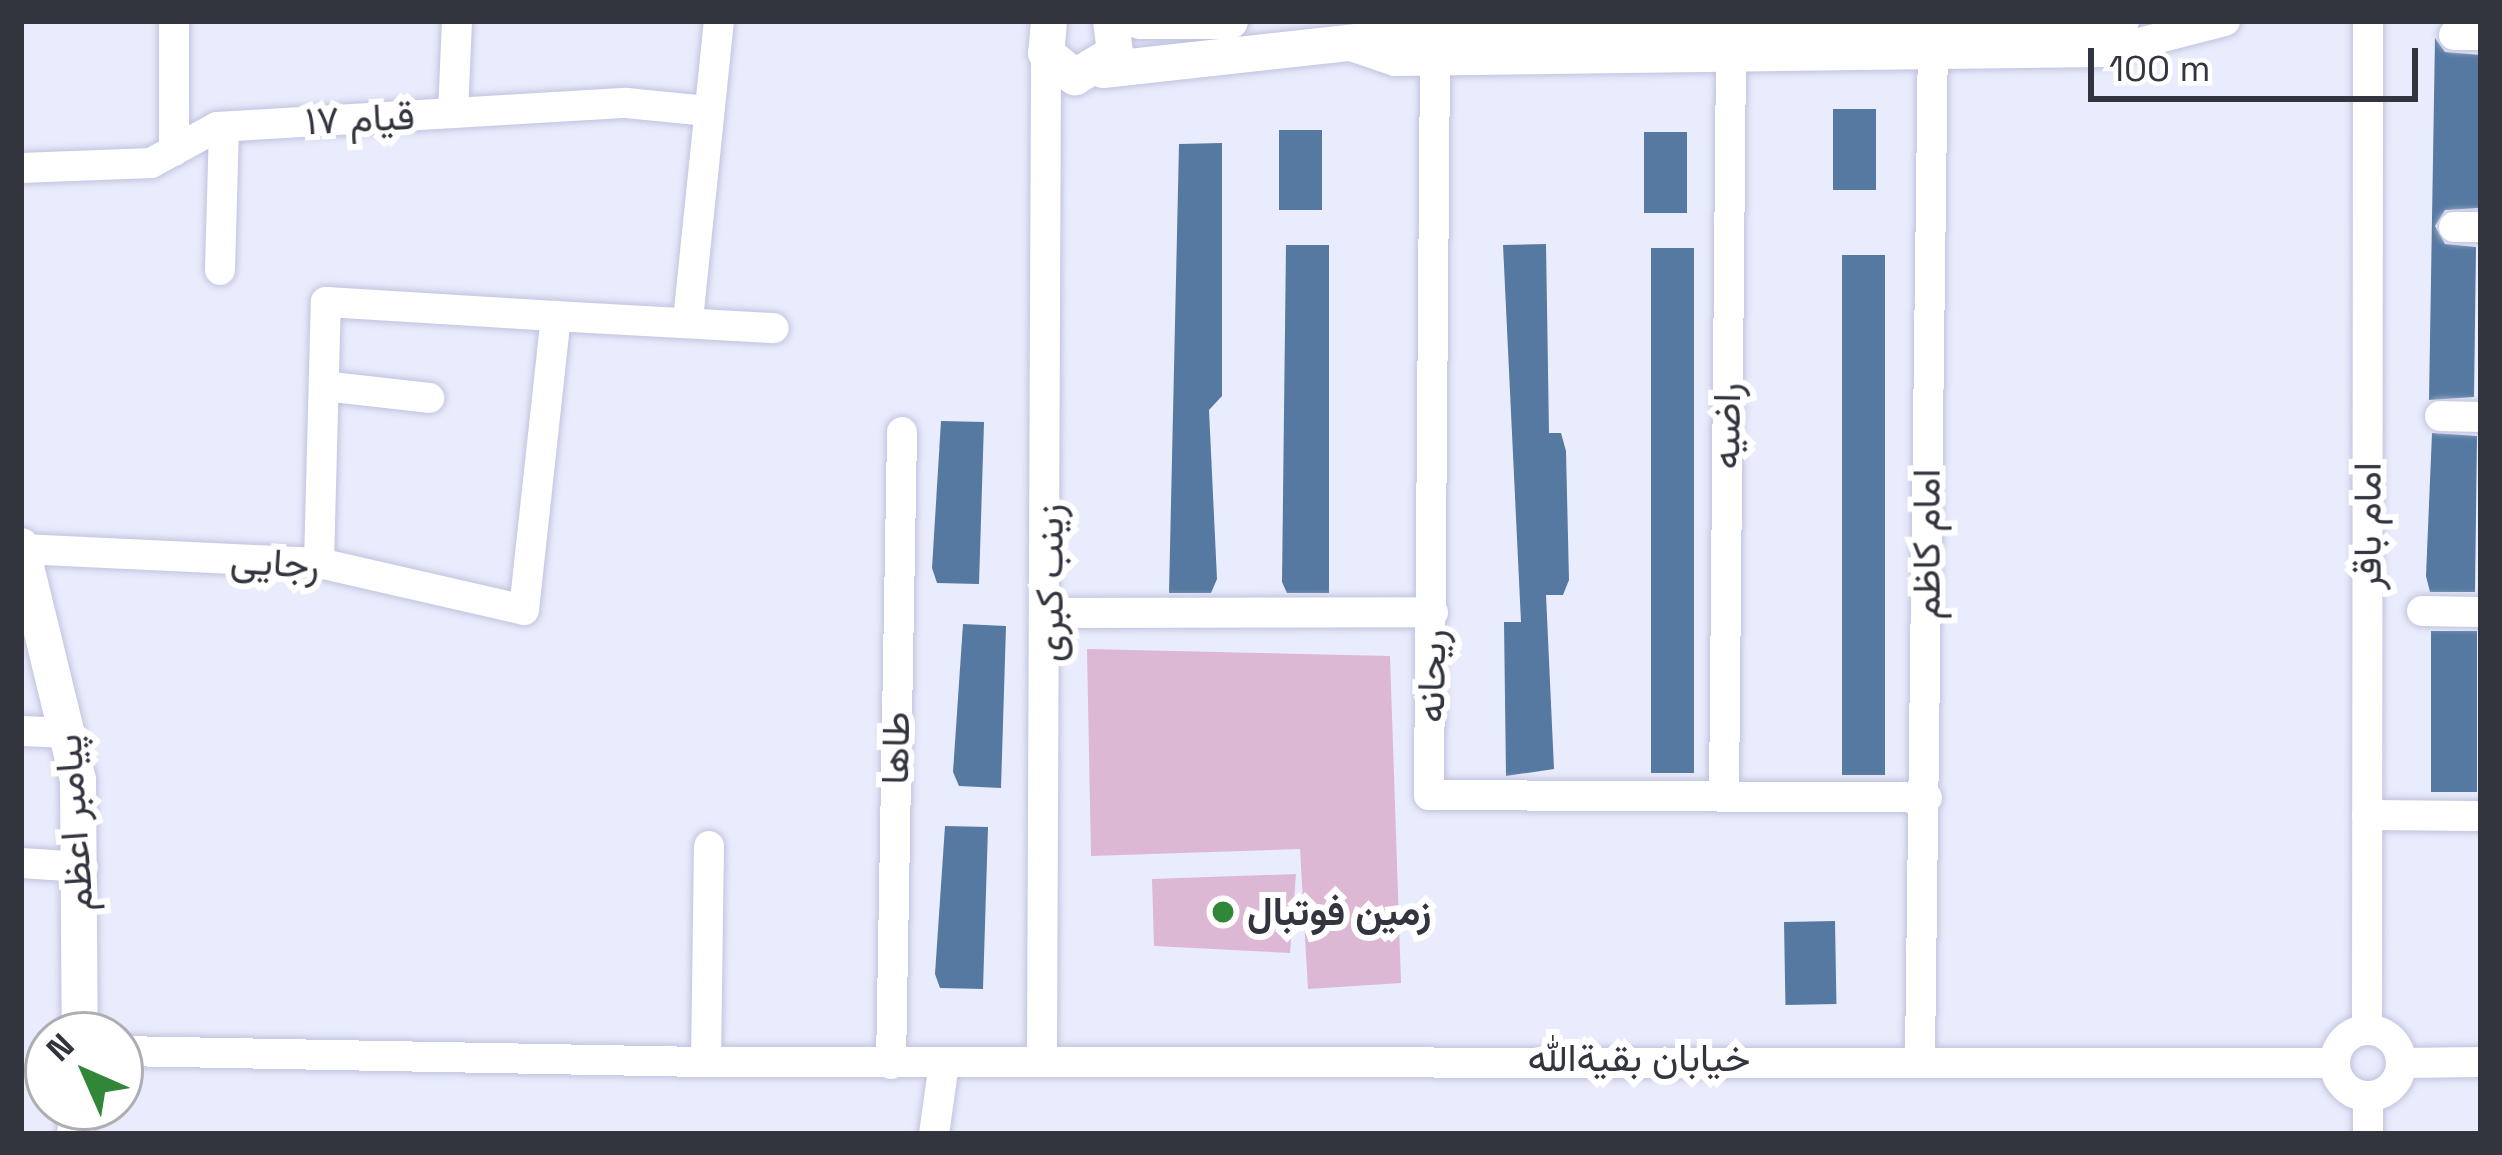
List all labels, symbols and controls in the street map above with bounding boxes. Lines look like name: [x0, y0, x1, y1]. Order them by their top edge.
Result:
scale bar: [2094, 24, 2424, 98]
text: 100 m: [2109, 46, 2210, 92]
street label: قیام ۱۷: [304, 93, 416, 145]
street label: راضیه: [1703, 382, 1751, 470]
street label: امام باقر: [2345, 462, 2391, 590]
street label: امام کاظم: [1904, 469, 1950, 619]
street label: زینب کبری: [1027, 504, 1073, 662]
street label: رجایی: [229, 537, 321, 589]
street label: ریحانه: [1408, 629, 1456, 723]
street label: طاها: [872, 711, 920, 785]
street label: پیامبر اعظم: [44, 733, 104, 913]
place label: زمین فوتبال: [1247, 889, 1431, 935]
marker: زمین فوتبال: [1210, 899, 1236, 925]
north arrow: [24, 1011, 144, 1131]
text: N: [38, 1025, 83, 1070]
street label: خیابان بقیةالله: [1528, 1035, 1750, 1081]

